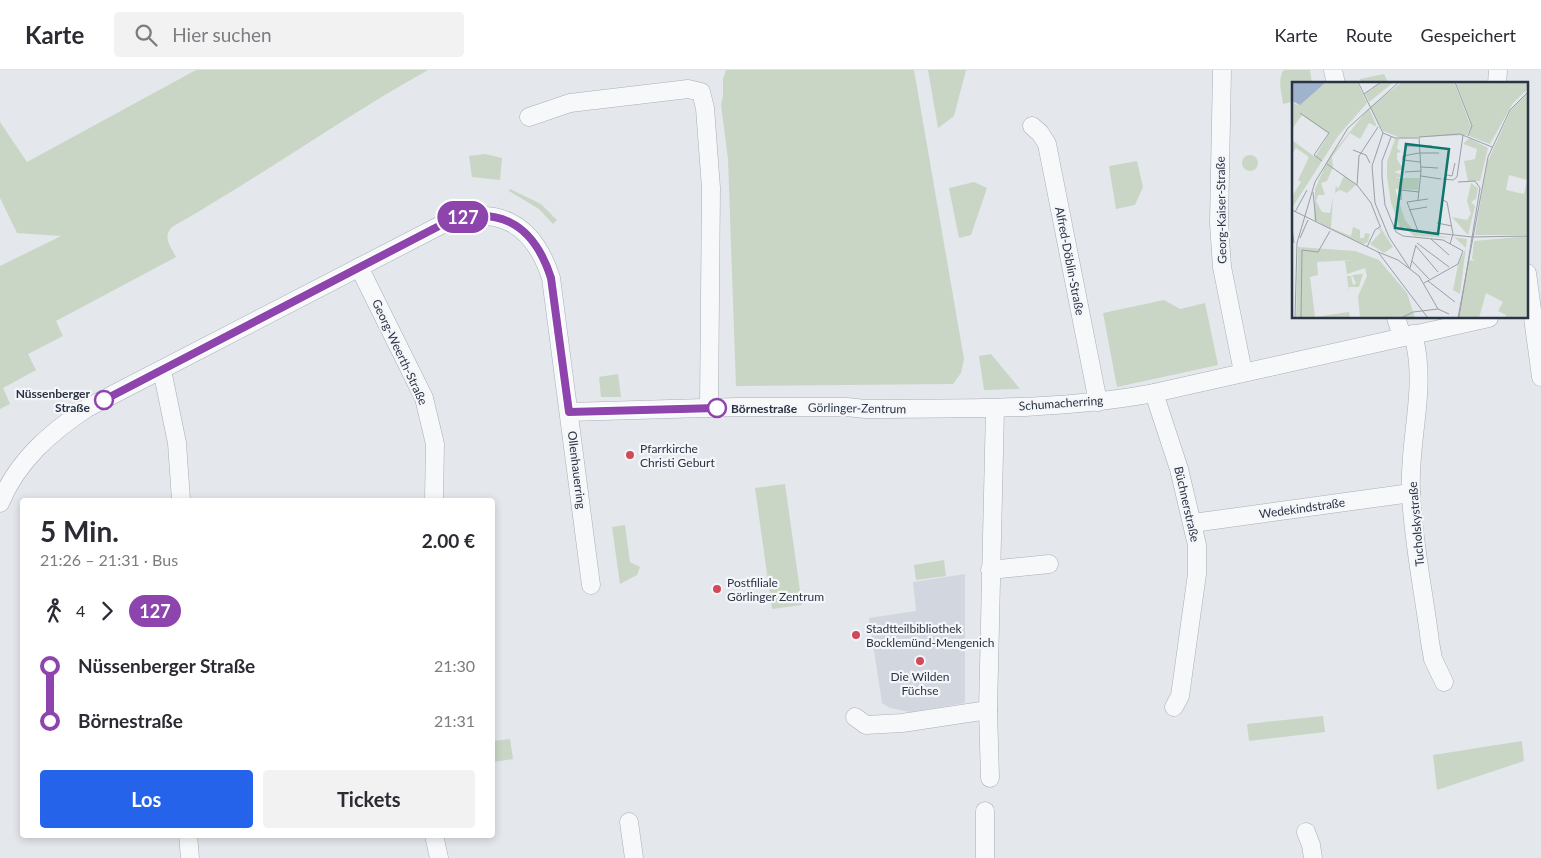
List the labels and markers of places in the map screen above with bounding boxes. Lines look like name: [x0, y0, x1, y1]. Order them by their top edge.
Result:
place label: Nüssenberger Straße: [16, 386, 91, 415]
marker: Nüssenberger Straße: [94, 390, 114, 410]
marker: Börnestraße: [707, 398, 727, 418]
place label: Börnestraße: [731, 401, 798, 416]
place label: Pfarrkirche Christi Geburt: [640, 441, 715, 470]
marker: Pfarrkirche Christi Geburt: [624, 449, 636, 461]
place label: Postfiliale Görlinger Zentrum: [727, 575, 824, 604]
marker: Postfiliale Görlinger Zentrum: [711, 583, 723, 595]
place label: Stadtteilbibliothek Bocklemünd-Mengenich: [866, 621, 994, 650]
marker: Stadtteilbibliothek Bocklemünd-Mengenich: [850, 629, 862, 641]
marker: Die Wilden Füchse: [914, 655, 926, 667]
place label: Die Wilden Füchse: [891, 669, 949, 698]

